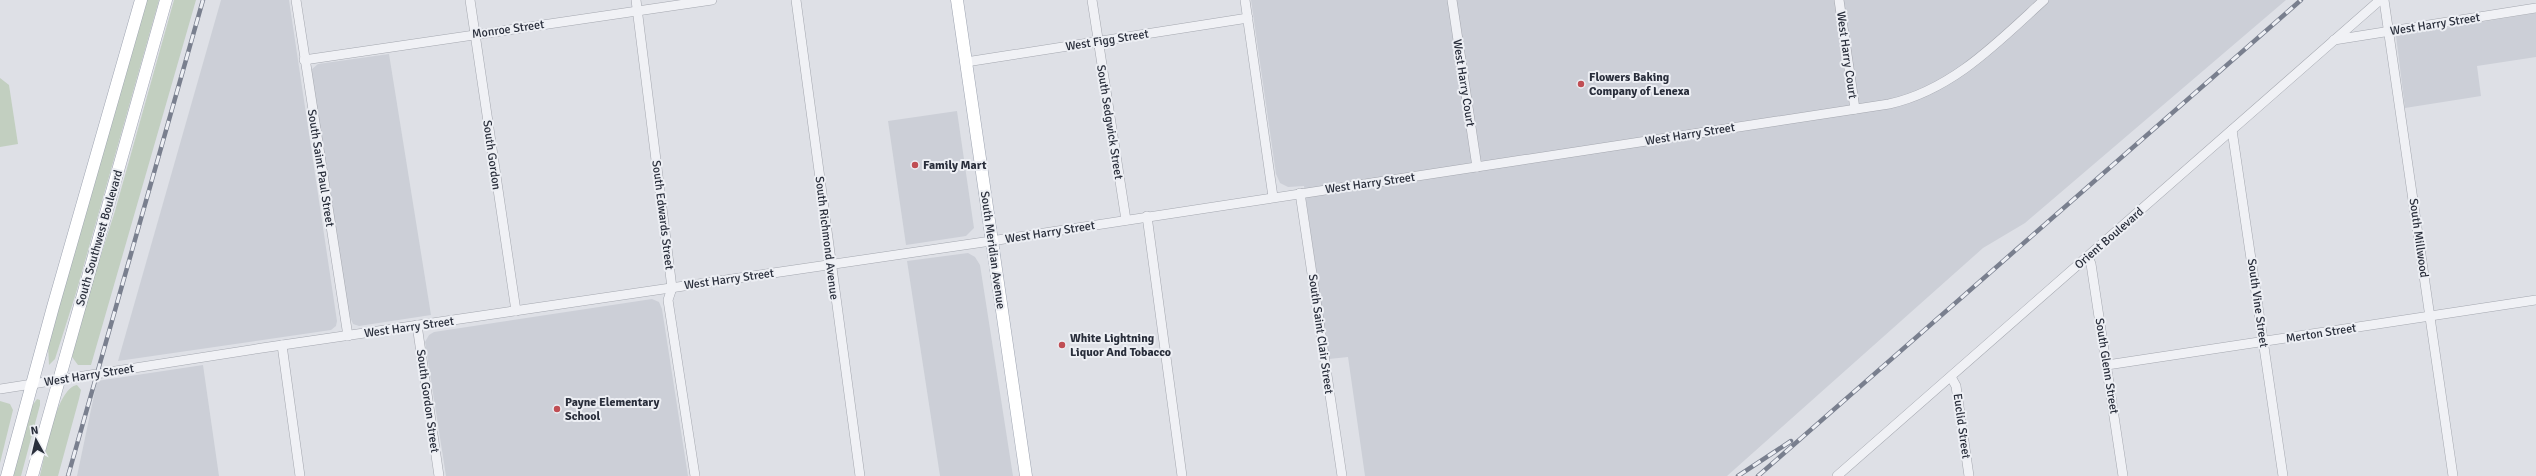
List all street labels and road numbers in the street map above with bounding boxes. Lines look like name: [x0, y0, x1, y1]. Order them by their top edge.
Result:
street label: West Harry Court: [1833, 10, 1860, 100]
street label: West Harry Street: [2389, 10, 2481, 39]
street label: Monroe Street: [471, 17, 545, 42]
street label: West Figg Street: [1064, 27, 1150, 54]
street label: West Harry Court: [1449, 38, 1478, 128]
street label: South Sedgwick Street: [1093, 64, 1126, 180]
street label: South Saint Paul Street: [304, 108, 337, 228]
street label: South Gordon: [479, 119, 504, 191]
street label: West Harry Street: [1644, 120, 1736, 149]
street label: South Edwards Street: [648, 159, 677, 271]
street label: South Southwest Boulevard: [73, 168, 126, 308]
street label: West Harry Street: [1324, 170, 1416, 197]
street label: South Richmond Avenue: [811, 175, 842, 301]
street label: South Meridian Avenue: [977, 190, 1008, 310]
street label: South Millwood: [2406, 197, 2431, 279]
street label: Orient Boulevard: [2072, 204, 2147, 272]
street label: West Harry Street: [1004, 218, 1096, 247]
street label: South Vine Street: [2244, 258, 2271, 348]
street label: West Harry Street: [683, 266, 775, 293]
street label: South Saint Clair Street: [1305, 273, 1336, 395]
street label: West Harry Street: [363, 314, 455, 341]
street label: South Glenn Street: [2092, 317, 2121, 415]
street label: Merton Street: [2285, 321, 2357, 346]
street label: South Gordon Street: [413, 348, 442, 454]
street label: West Harry Street: [43, 361, 135, 390]
street label: Euclid Street: [1949, 392, 1974, 460]

